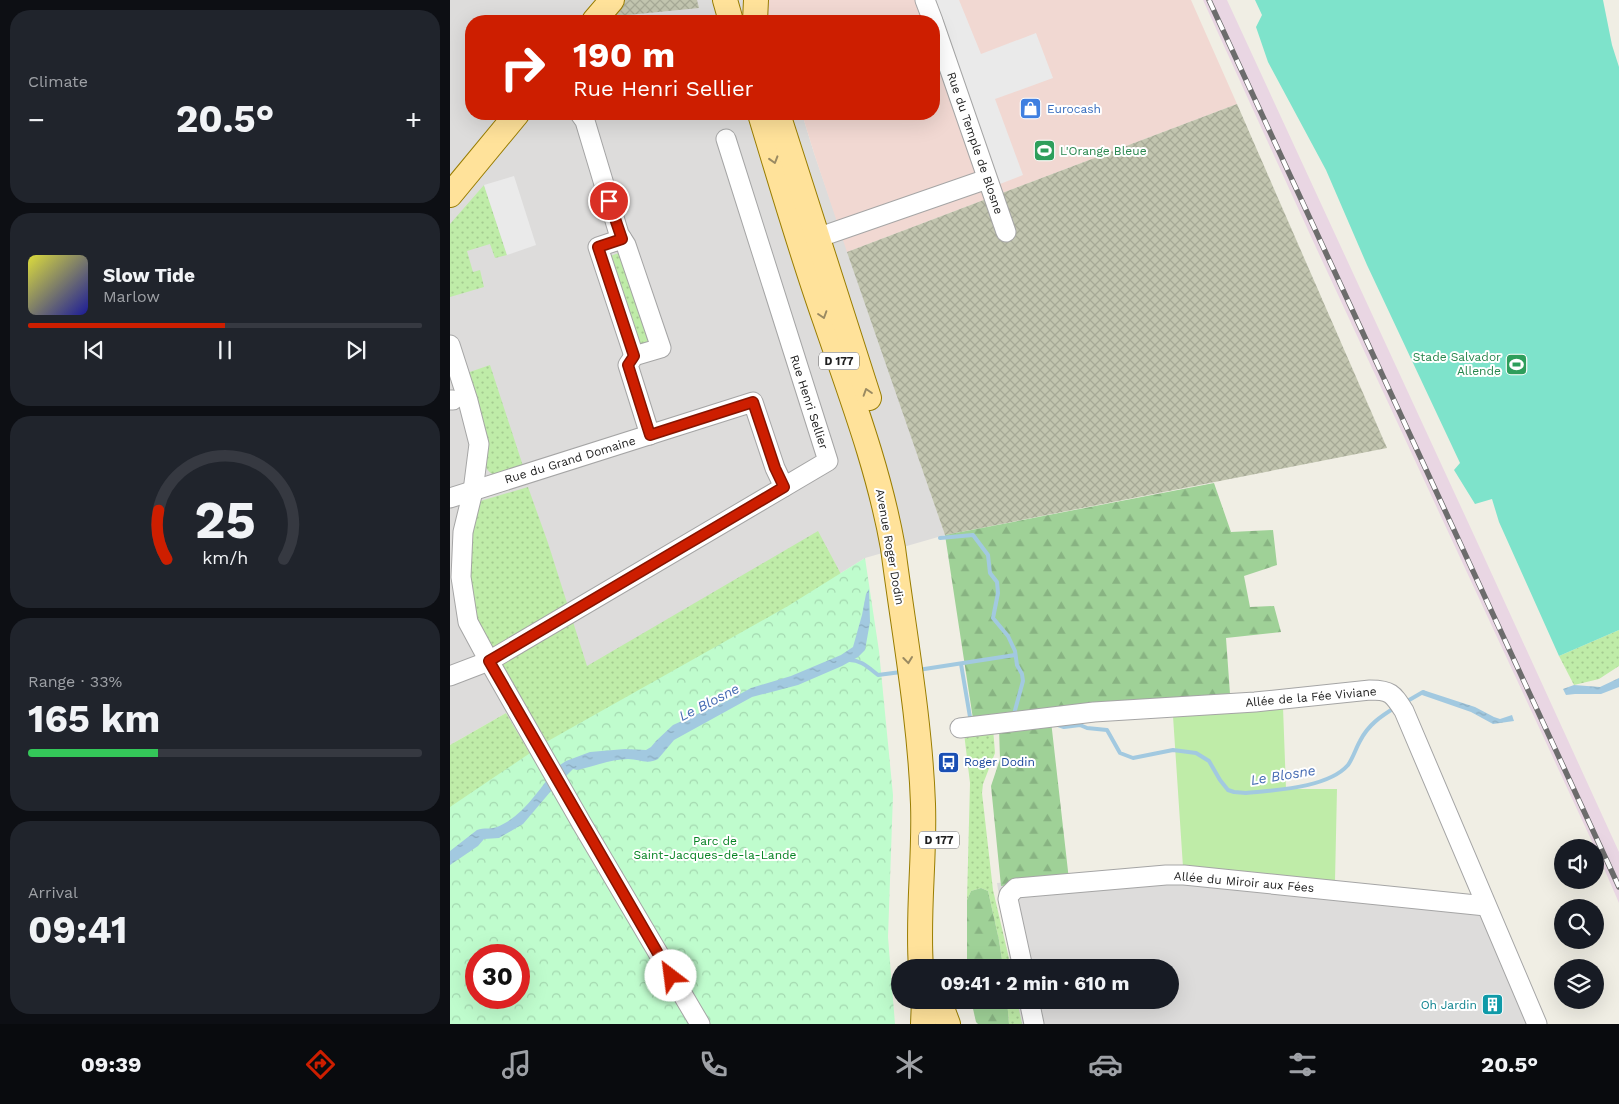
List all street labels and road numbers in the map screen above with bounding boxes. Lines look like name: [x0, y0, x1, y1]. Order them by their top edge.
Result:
street label: Rue du Temple de Blosne: [944, 70, 1006, 216]
road number: D 177: [819, 352, 859, 370]
street label: Rue Henri Sellier: [787, 353, 831, 451]
street label: Rue du Grand Domaine: [503, 433, 637, 487]
street label: Avenue Roger Dodin: [873, 488, 907, 606]
street label: Allée de la Fée Viviane: [1245, 684, 1377, 710]
road number: D 177: [919, 832, 959, 848]
street label: Allée du Miroir aux Fées: [1173, 869, 1315, 895]

